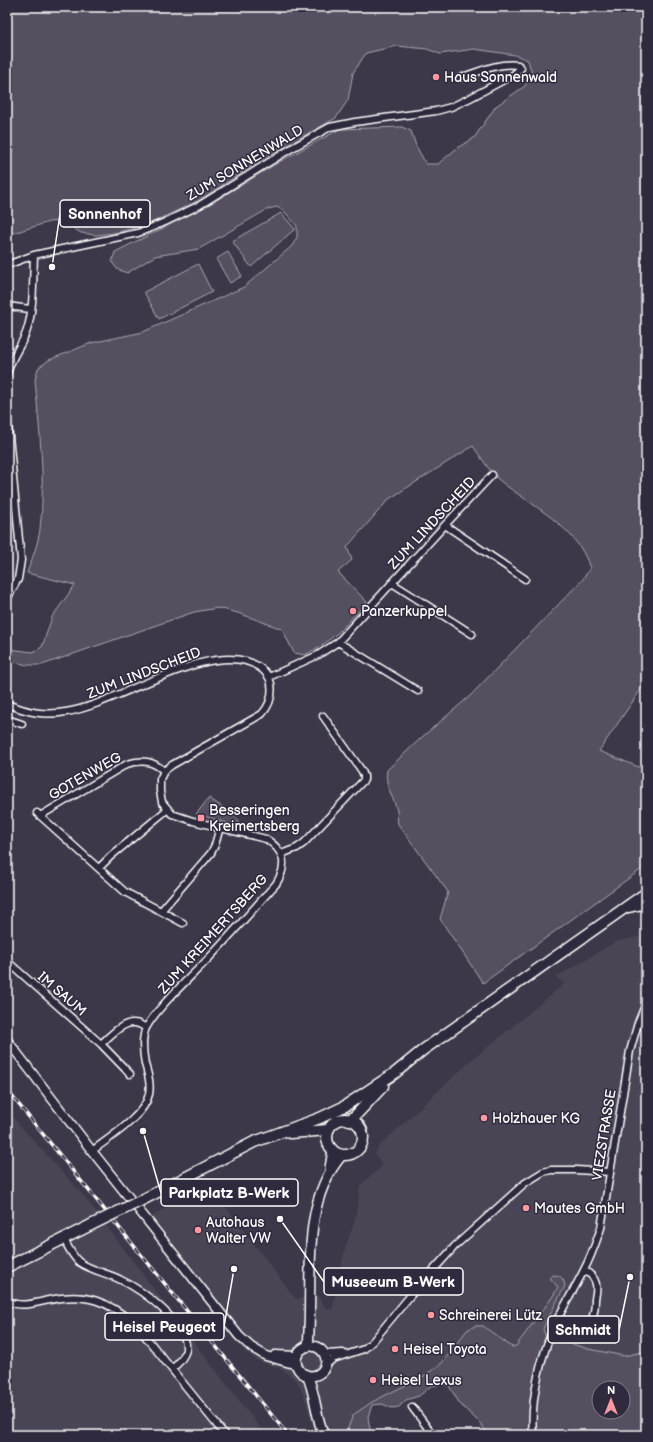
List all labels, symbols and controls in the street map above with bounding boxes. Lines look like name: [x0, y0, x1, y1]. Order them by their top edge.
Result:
place label: Haus Sonnenwald: [444, 69, 557, 86]
marker: Haus Sonnenwald: [431, 72, 441, 82]
street label: ZUM SONNENWALD: [183, 121, 306, 205]
callout: Sonnenhof: [60, 200, 150, 227]
text: Sonnenhof: [68, 205, 142, 224]
street label: ZUM LINDSCHEID: [384, 473, 479, 573]
place label: Panzerkuppel: [361, 603, 447, 620]
marker: Panzerkuppel: [348, 606, 358, 616]
street label: ZUM LINDSCHEID: [84, 644, 203, 703]
street label: GOTENWEG: [46, 748, 125, 804]
place label: Besseringen Kreimertsberg: [209, 802, 300, 835]
marker: Besseringen Kreimertsberg: [196, 813, 206, 823]
street label: ZUM KREIMERTSBERG: [154, 870, 271, 998]
street label: IM SAUM: [34, 968, 90, 1020]
street label: VIEZSTRASSE: [588, 1088, 620, 1182]
place label: Holzhauer KG: [492, 1110, 580, 1127]
marker: Holzhauer KG: [479, 1113, 489, 1123]
callout: Parkplatz B-Werk: [161, 1179, 298, 1206]
text: Parkplatz B-Werk: [169, 1184, 290, 1203]
place label: Mautes GmbH: [534, 1200, 625, 1217]
marker: Mautes GmbH: [521, 1203, 531, 1213]
place label: Autohaus Walter VW: [206, 1214, 271, 1247]
marker: Autohaus Walter VW: [193, 1225, 203, 1235]
callout: Museeum B-Werk: [324, 1268, 463, 1295]
text: Museeum B-Werk: [331, 1273, 455, 1292]
place label: Schreinerei Lütz: [439, 1307, 543, 1324]
marker: Schreinerei Lütz: [426, 1310, 436, 1320]
callout: Heisel Peugeot: [105, 1313, 224, 1340]
callout: Schmidt: [548, 1316, 619, 1343]
text: Heisel Peugeot: [112, 1318, 216, 1337]
text: Schmidt: [555, 1321, 611, 1340]
place label: Heisel Toyota: [403, 1341, 487, 1358]
marker: Heisel Toyota: [390, 1344, 400, 1354]
place label: Heisel Lexus: [381, 1372, 462, 1389]
marker: Heisel Lexus: [368, 1375, 378, 1385]
north arrow: [591, 1380, 631, 1420]
text: N: [607, 1384, 615, 1397]

